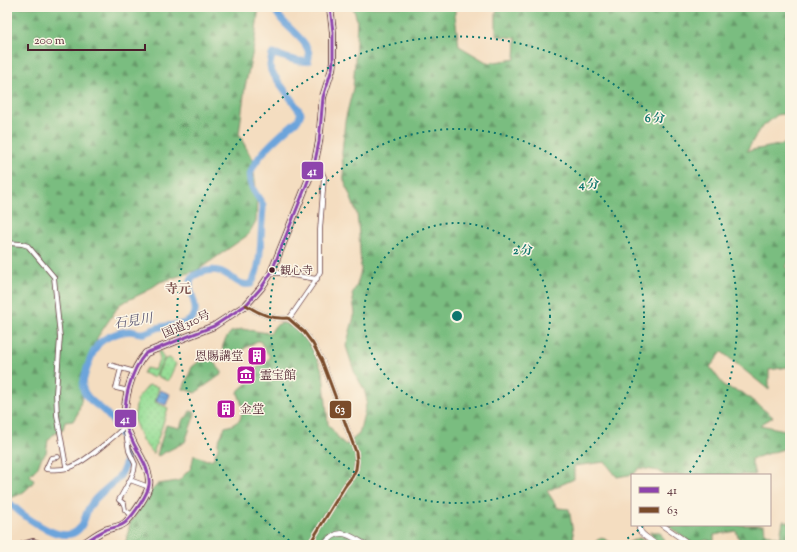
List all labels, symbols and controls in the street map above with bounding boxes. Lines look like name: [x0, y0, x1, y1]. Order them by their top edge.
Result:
scale bar: [28, 26, 145, 52]
text: 200 m: [34, 32, 65, 50]
text: 6 分: [645, 110, 665, 128]
line badge: 41: [301, 161, 324, 180]
text: 41: [306, 164, 317, 180]
text: 4 分: [578, 176, 599, 194]
text: 2 分: [513, 242, 533, 260]
place label: 観心寺: [280, 263, 313, 279]
marker: 観心寺: [267, 265, 277, 275]
district label: 寺元: [165, 281, 191, 299]
street label: 国道310号: [159, 306, 213, 344]
centre of rings: [450, 309, 464, 323]
water label: 石見川: [113, 310, 156, 334]
building icon: 恩賜講堂: [246, 345, 268, 367]
place label: 恩賜講堂: [195, 348, 243, 366]
museum icon: 霊宝館: [235, 364, 257, 386]
place label: 霊宝館: [260, 367, 296, 385]
building icon: 金堂: [215, 398, 237, 420]
line badge: 63: [329, 400, 352, 419]
place label: 金堂: [240, 401, 264, 419]
text: 63: [335, 402, 346, 418]
line badge: 41: [114, 409, 137, 428]
text: 41: [119, 412, 130, 428]
legend: [631, 474, 771, 526]
text: 41: [667, 482, 677, 500]
text: 63: [667, 502, 678, 520]

